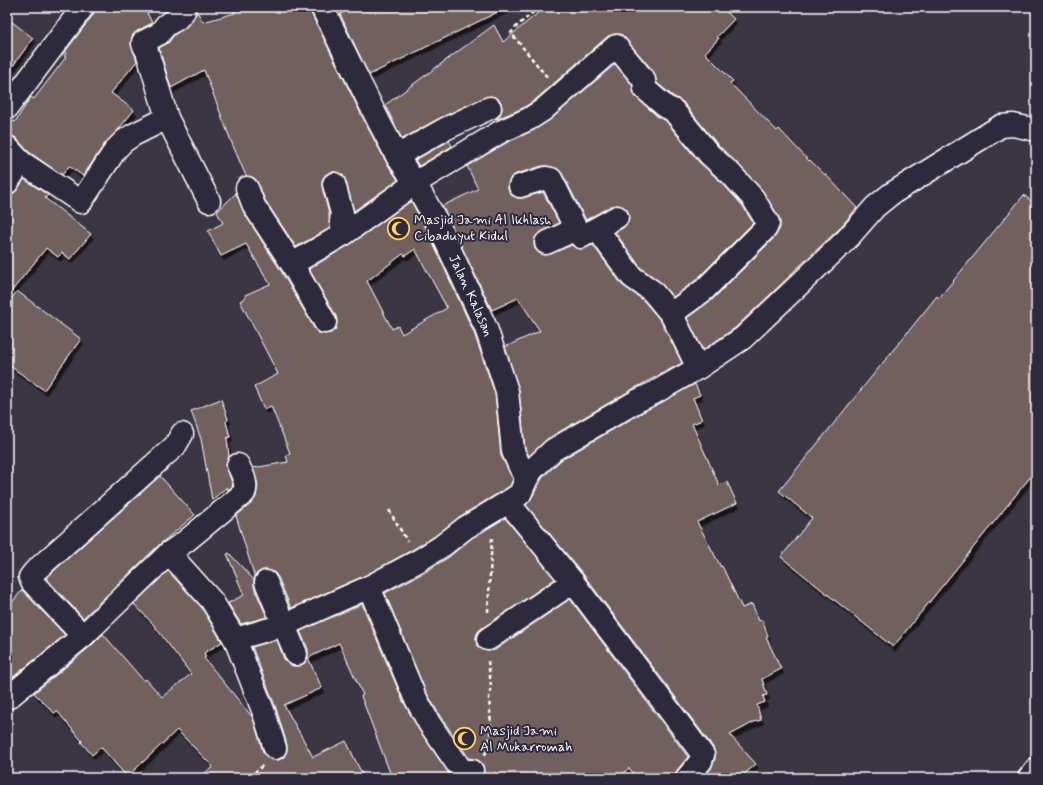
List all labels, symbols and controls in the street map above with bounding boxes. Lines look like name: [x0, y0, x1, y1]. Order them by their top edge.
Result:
place label: Masjid Jami Al Ikhlash Cibaduyut Kidul: [414, 211, 552, 245]
mosque icon: Masjid Jami Al Ikhlash Cibaduyut Kidul: [385, 215, 411, 241]
street label: Jalan Kalasan: [444, 252, 497, 339]
place label: Masjid Jami Al Mukarromah: [480, 722, 572, 756]
mosque icon: Masjid Jami Al Mukarromah: [451, 726, 477, 752]

